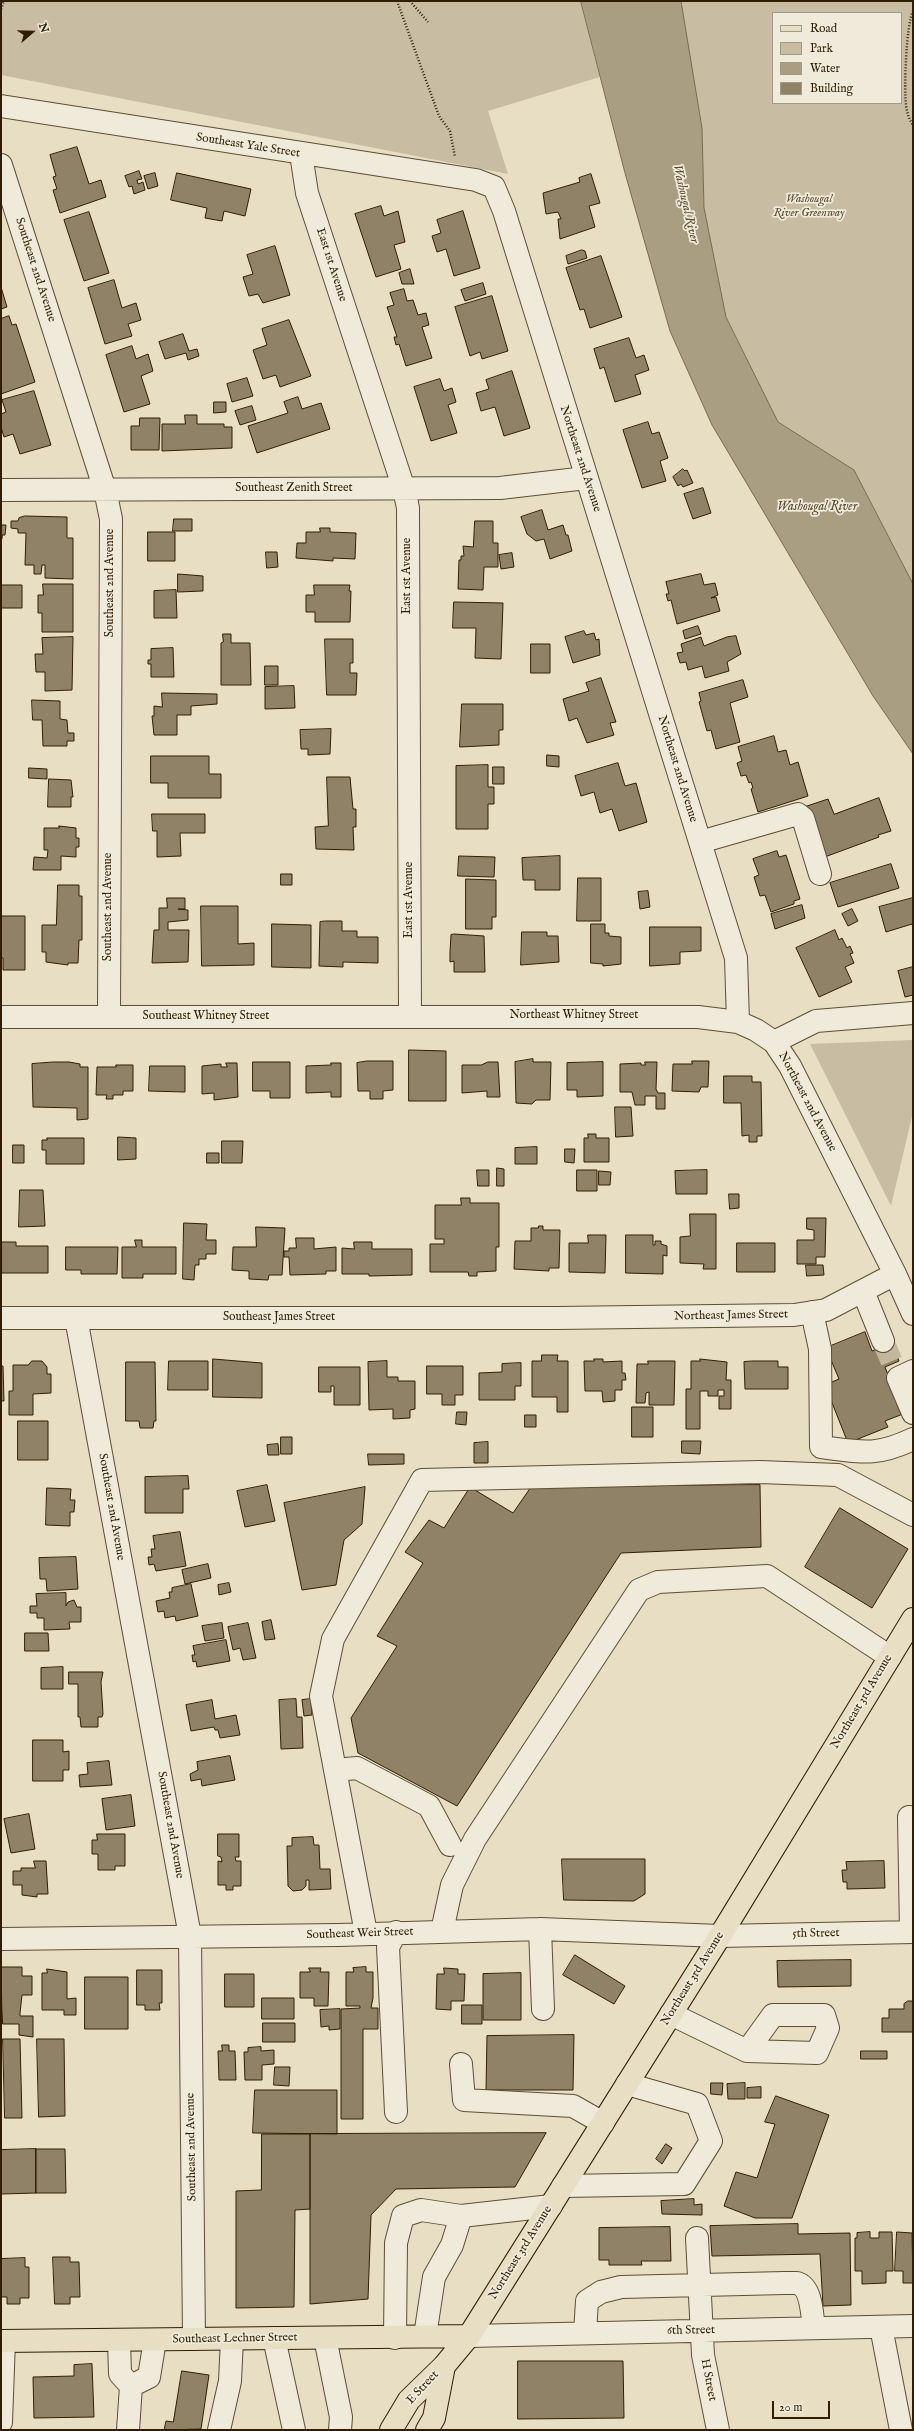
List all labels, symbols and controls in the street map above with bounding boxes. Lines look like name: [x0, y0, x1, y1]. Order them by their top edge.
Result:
north arrow: [12, 12, 52, 52]
legend: [772, 12, 902, 104]
text: N: [35, 21, 51, 35]
text: Road: [810, 21, 837, 36]
text: Park: [810, 41, 833, 56]
text: Water: [810, 61, 840, 76]
text: Building: [810, 81, 853, 96]
street label: Southeast Yale Street: [195, 131, 301, 161]
water label: Washougal River: [668, 163, 702, 245]
park label: Washougal River Greenway: [773, 193, 845, 221]
street label: Southeast 2nd Avenue: [11, 216, 59, 324]
street label: East 1st Avenue: [312, 226, 350, 304]
street label: Northeast 2nd Avenue: [556, 404, 604, 514]
street label: Southeast Zenith Street: [235, 482, 353, 496]
water label: Washougal River: [777, 499, 857, 515]
street label: Southeast 2nd Avenue: [104, 529, 118, 637]
street label: East 1st Avenue: [401, 538, 415, 614]
street label: Northeast 2nd Avenue: [654, 714, 700, 824]
street label: Southeast 2nd Avenue: [102, 853, 116, 961]
street label: East 1st Avenue: [403, 862, 417, 938]
street label: Northeast Whitney Street: [510, 1009, 638, 1023]
street label: Southeast Whitney Street: [143, 1010, 269, 1024]
street label: Northeast 2nd Avenue: [775, 1050, 839, 1154]
street label: Northeast James Street: [674, 1308, 788, 1324]
street label: Southeast James Street: [223, 1311, 335, 1325]
street label: Southeast 2nd Avenue: [94, 1452, 128, 1562]
street label: Northeast 3rd Avenue: [828, 1652, 896, 1752]
street label: Southeast 2nd Avenue: [153, 1770, 187, 1880]
street label: Southeast Weir Street: [306, 1925, 414, 1943]
street label: 5th Street: [792, 1926, 840, 1942]
street label: Northeast 3rd Avenue: [658, 1930, 728, 2028]
street label: Southeast 2nd Avenue: [184, 2093, 200, 2201]
street label: Northeast 3rd Avenue: [486, 2204, 556, 2302]
street label: 6th Street: [667, 2323, 715, 2339]
street label: Southeast Lechner Street: [172, 2331, 298, 2347]
street label: H Street: [697, 2358, 719, 2402]
street label: E Street: [404, 2368, 442, 2408]
scale bar: [774, 2393, 832, 2419]
text: 20 m: [779, 2400, 802, 2415]

